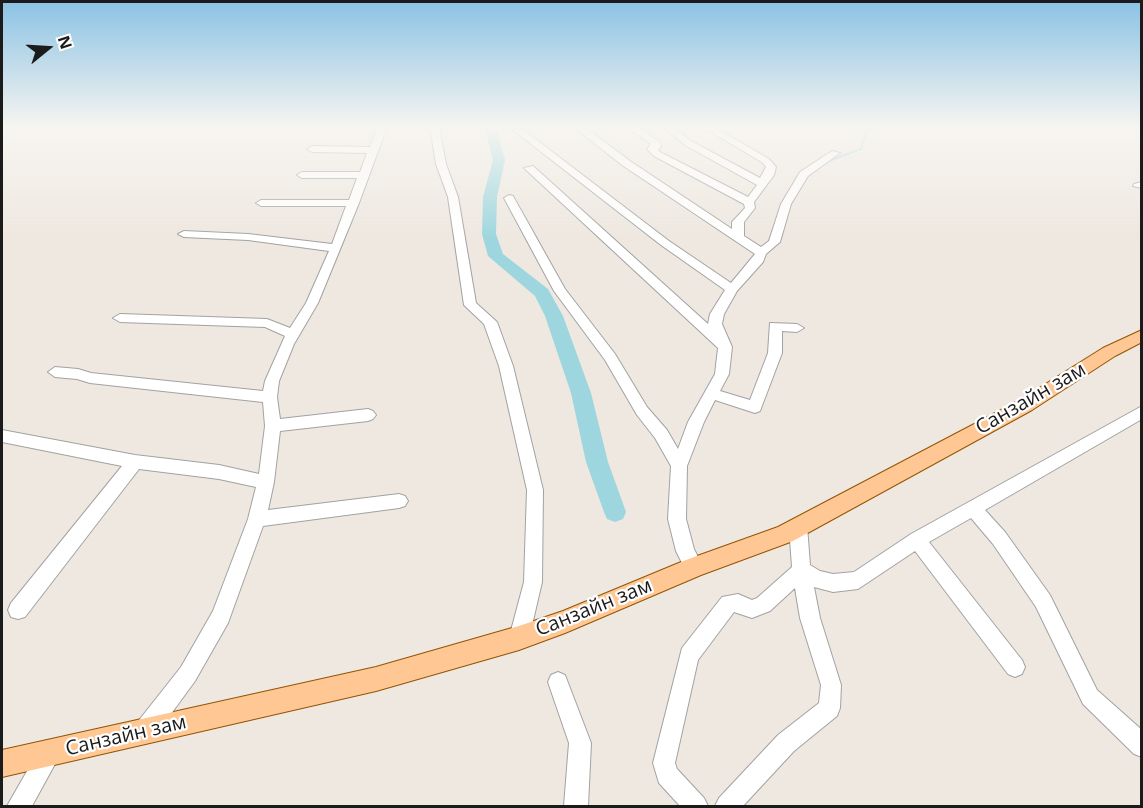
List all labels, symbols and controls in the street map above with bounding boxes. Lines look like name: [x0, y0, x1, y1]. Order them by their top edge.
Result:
north arrow: [18, 18, 78, 78]
text: N: [53, 33, 78, 52]
street label: Санзайн зам: [972, 358, 1090, 440]
street label: Санзайн зам: [532, 574, 656, 642]
street label: Санзайн зам: [63, 710, 189, 762]

